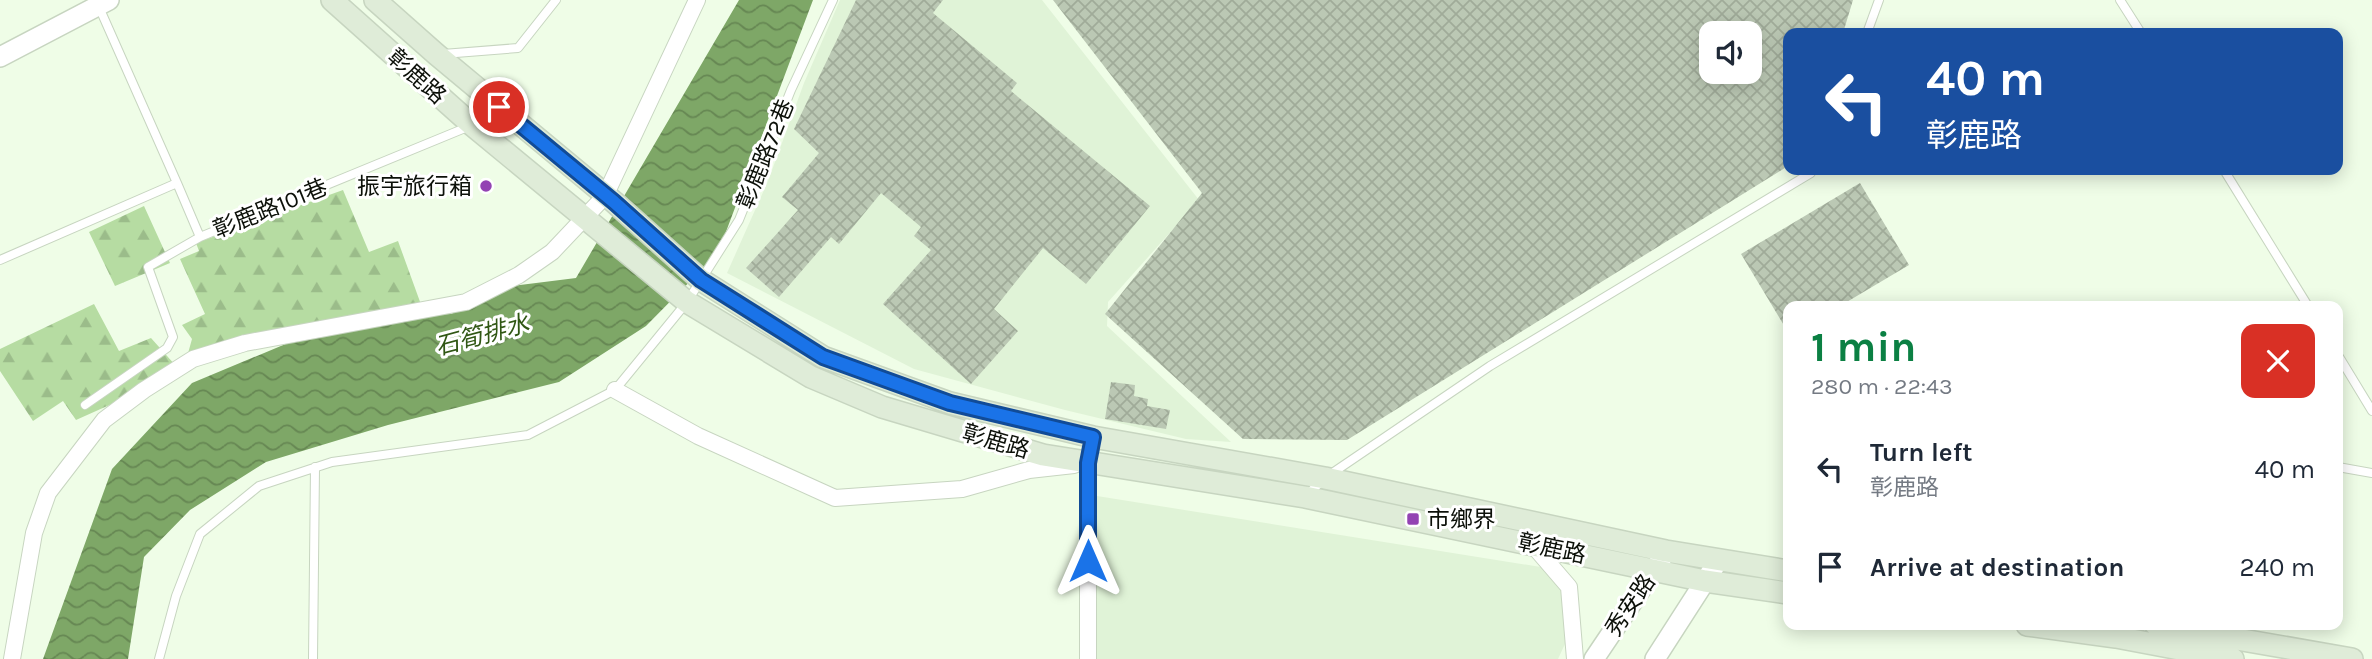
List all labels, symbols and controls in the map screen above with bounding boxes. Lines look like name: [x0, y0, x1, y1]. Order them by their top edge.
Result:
map controls: [1699, 21, 1762, 84]
button: sound: [1699, 21, 1762, 84]
street label: 彰鹿路: [382, 43, 451, 109]
text: 40 m: [1926, 50, 2045, 107]
icon: left: [1811, 56, 1902, 147]
pin: [469, 77, 529, 137]
icon: arrive: [480, 88, 518, 126]
street label: 彰鹿路72巷: [731, 95, 800, 213]
text: 彰鹿路: [1926, 117, 2022, 154]
street label: 彰鹿路101巷: [209, 173, 331, 244]
place label: 振宇旅行箱: [357, 173, 472, 200]
marker: 振宇旅行箱: [478, 178, 494, 194]
water label: 石筍排水: [432, 309, 533, 361]
text: 1 min: [1811, 322, 1916, 372]
button: close: [2241, 324, 2315, 398]
text: 280 m · 22:43: [1811, 373, 1953, 400]
street label: 彰鹿路: [959, 419, 1033, 464]
text: Turn left: [1870, 437, 1972, 468]
icon: left: [1811, 450, 1849, 488]
text: 40 m: [2255, 454, 2315, 485]
text: 彰鹿路: [1870, 474, 1939, 501]
place label: 市鄉界: [1427, 506, 1496, 533]
marker: 市鄉界: [1405, 511, 1421, 527]
position arrow: [1051, 524, 1125, 598]
street label: 彰鹿路: [1515, 528, 1588, 569]
icon: arrive: [1811, 548, 1849, 586]
text: Arrive at destination: [1870, 552, 2124, 583]
text: 240 m: [2239, 552, 2315, 583]
street label: 秀安路: [1600, 569, 1661, 641]

